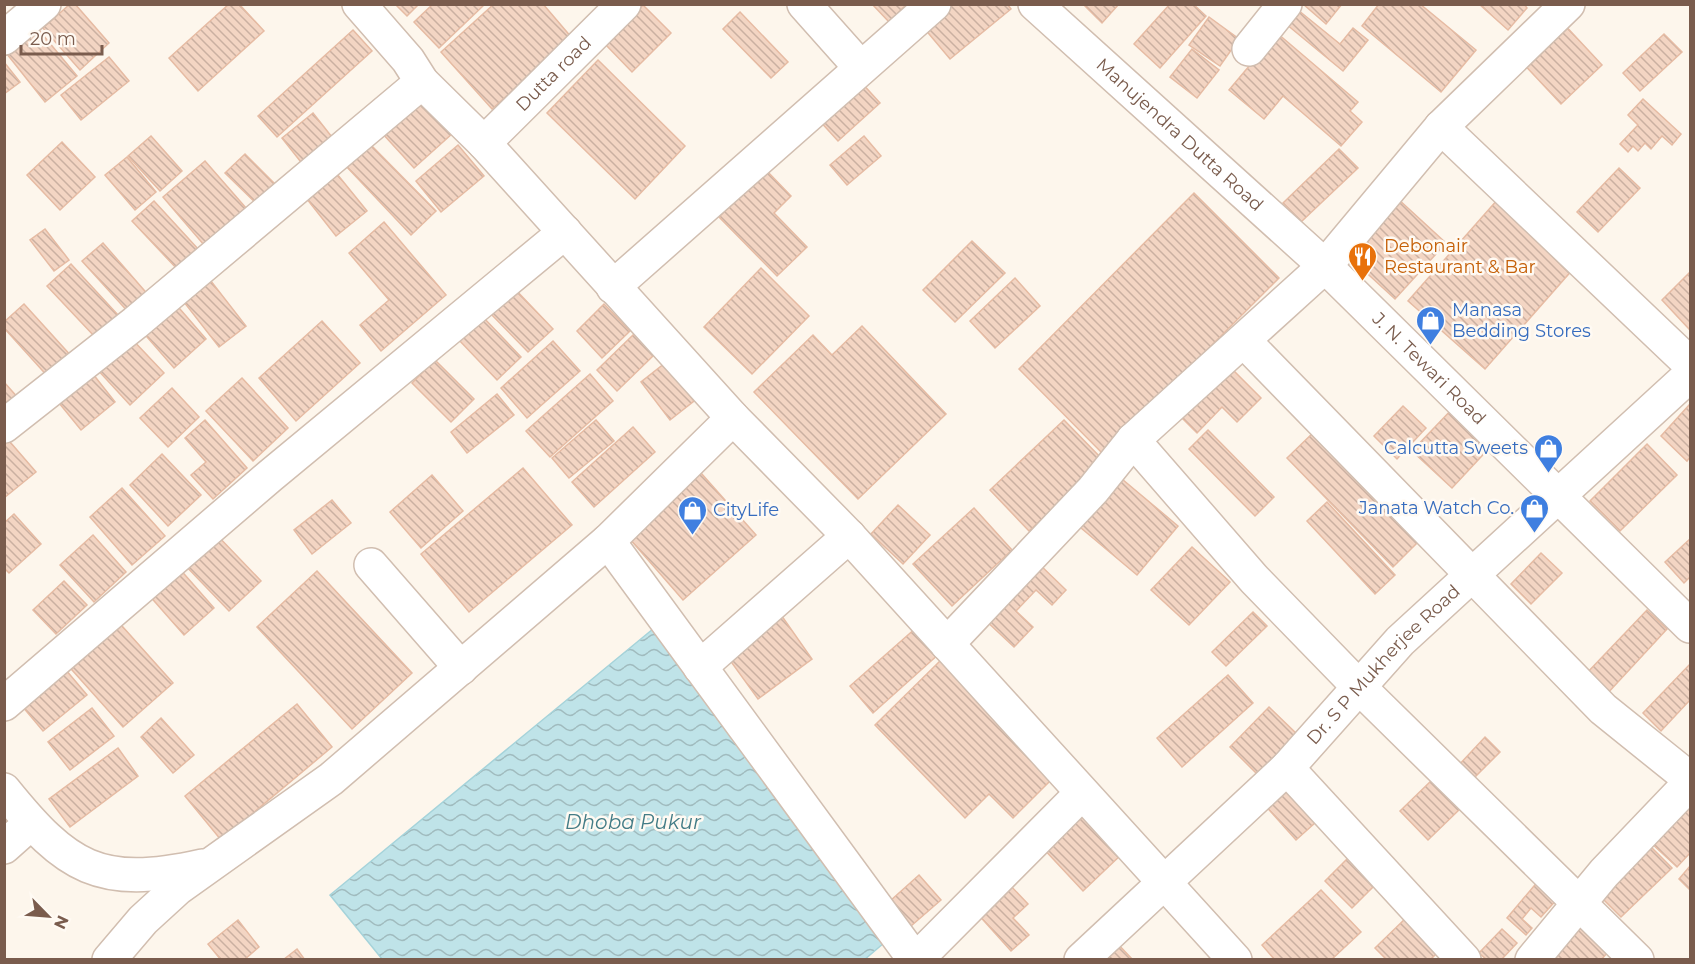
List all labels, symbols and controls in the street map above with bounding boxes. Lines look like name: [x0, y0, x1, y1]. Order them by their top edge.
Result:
scale bar: [21, 18, 102, 56]
text: 20 m: [30, 28, 76, 50]
street label: Dutta road: [511, 32, 596, 116]
street label: Manujendra Dutta Road: [1092, 54, 1268, 216]
place label: Debonair Restaurant & Bar: [1384, 235, 1536, 278]
restaurant icon: Debonair Restaurant & Bar: [1347, 240, 1379, 282]
place label: Manasa Bedding Stores: [1452, 299, 1591, 342]
shop icon: Manasa Bedding Stores: [1415, 304, 1447, 346]
street label: J. N. Tewari Road: [1367, 307, 1490, 429]
shop icon: Calcutta Sweets: [1533, 432, 1565, 474]
place label: Calcutta Sweets: [1384, 437, 1528, 459]
shop icon: Janata Watch Co.: [1519, 492, 1551, 534]
shop icon: CityLife: [676, 494, 708, 536]
place label: Janata Watch Co.: [1358, 497, 1514, 519]
place label: CityLife: [713, 499, 779, 521]
street label: Dr. S P Mukherjee Road: [1302, 580, 1465, 749]
water label: Dhoba Pukur: [565, 810, 702, 834]
north arrow: [18, 886, 78, 946]
text: N: [50, 912, 72, 932]

